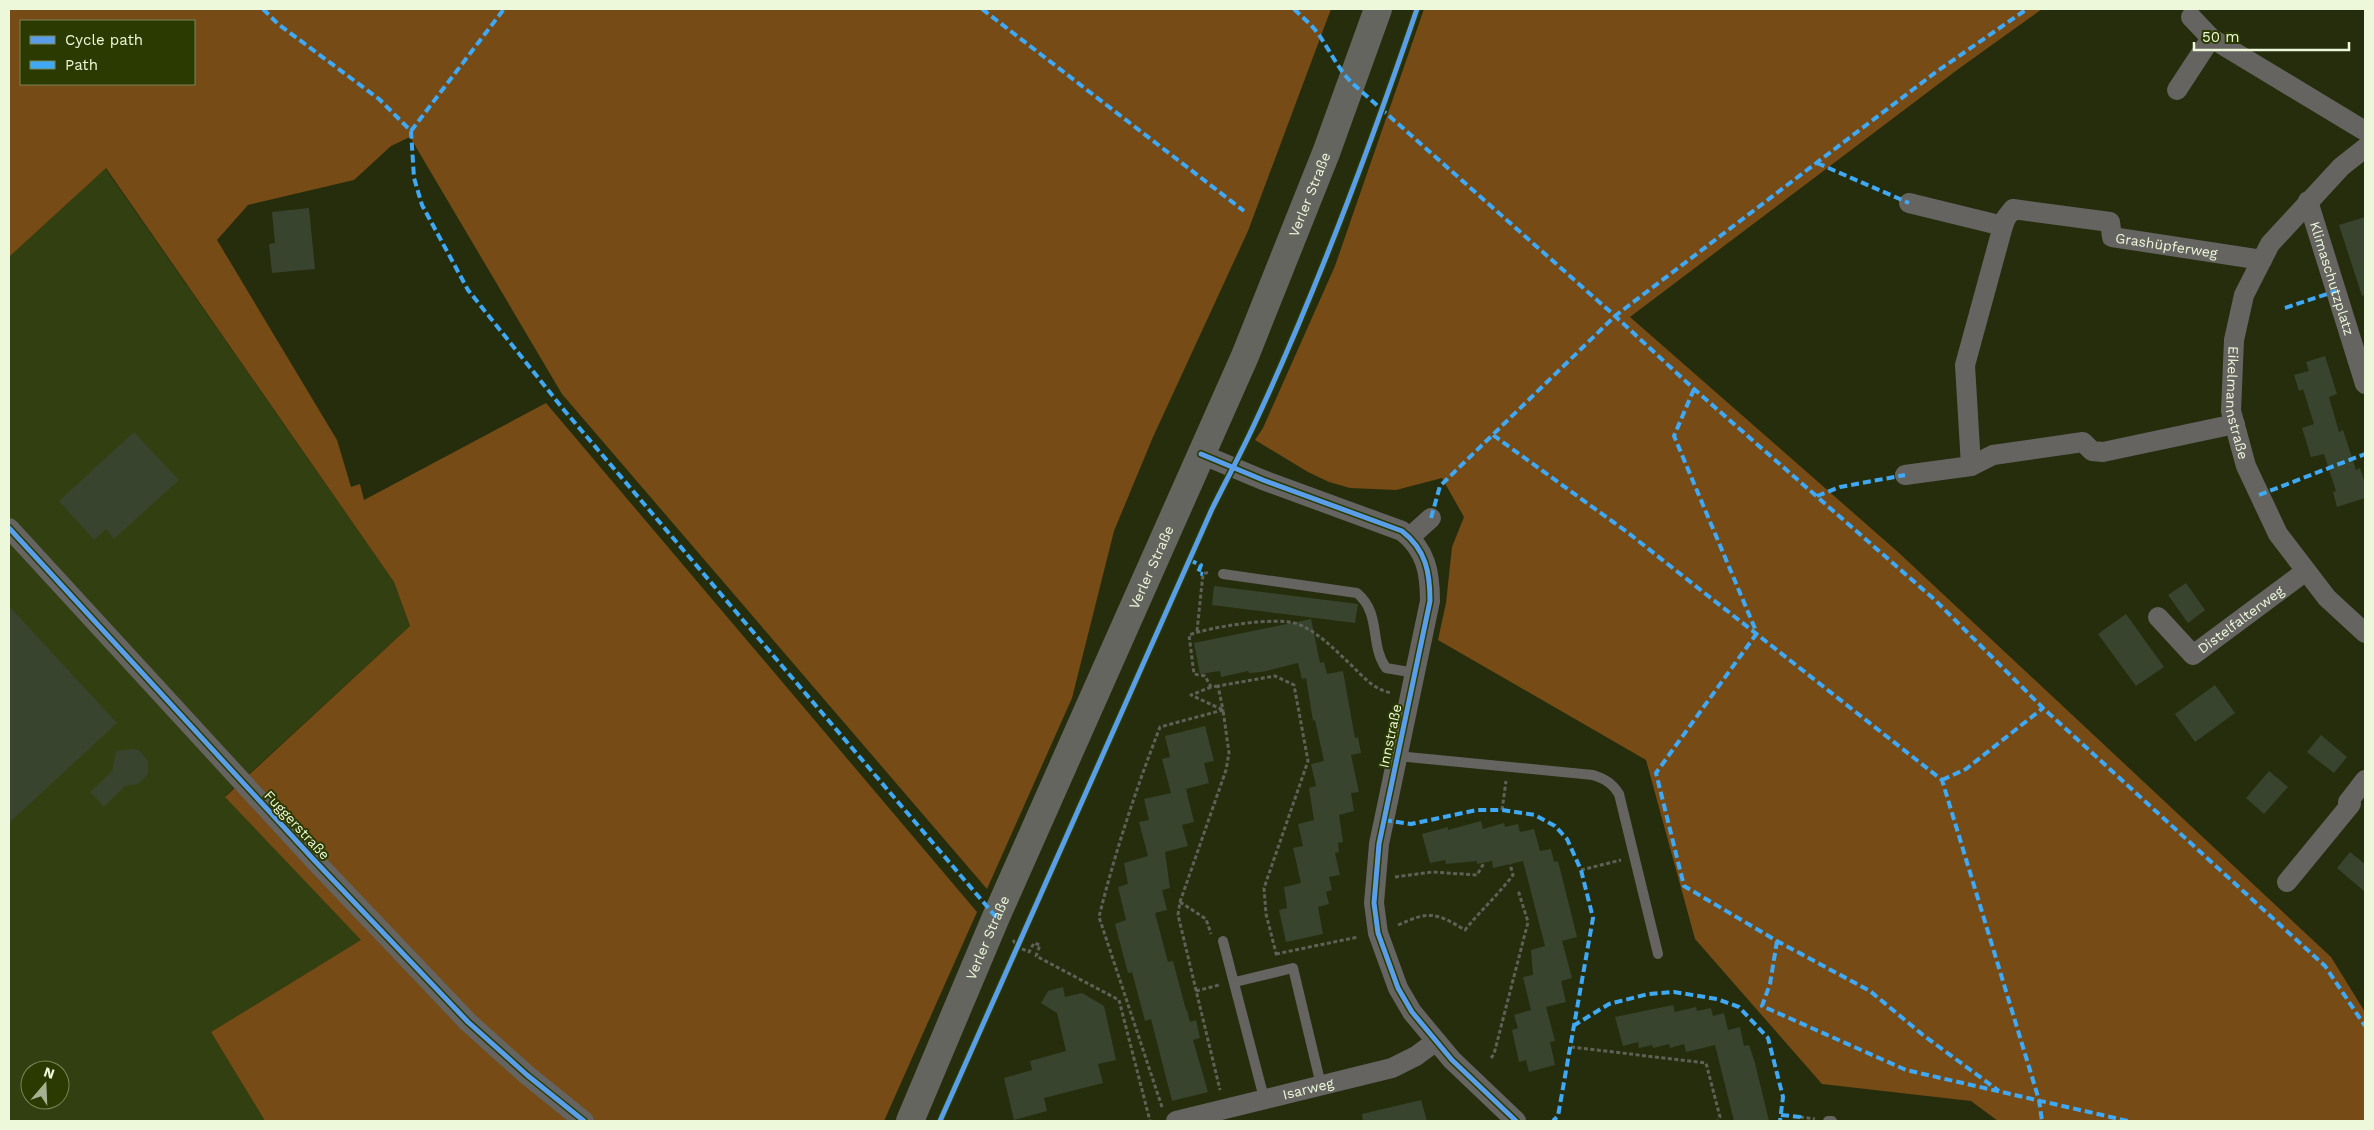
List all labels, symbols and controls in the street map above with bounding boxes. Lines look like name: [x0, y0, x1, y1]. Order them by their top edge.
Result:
legend: [20, 20, 195, 85]
scale bar: [2194, 20, 2349, 52]
text: 50 m: [2202, 28, 2239, 46]
text: Cycle path: [65, 31, 143, 49]
text: Path: [65, 56, 98, 74]
street label: Verler Straße: [1285, 150, 1333, 239]
street label: Klimaschutzplatz: [2307, 219, 2357, 337]
street label: Grashüpferweg: [2114, 230, 2219, 261]
street label: Eikelmannstraße: [2223, 346, 2252, 461]
street label: Verler Straße: [1126, 523, 1177, 612]
street label: Distelfalterweg: [2194, 582, 2287, 657]
street label: Innstraße: [1375, 703, 1405, 769]
street label: Fuggerstraße: [261, 787, 333, 863]
street label: Verler Straße: [962, 893, 1012, 982]
north arrow: [20, 1060, 70, 1110]
text: N: [42, 1063, 57, 1082]
street label: Isarweg: [1281, 1074, 1336, 1103]

